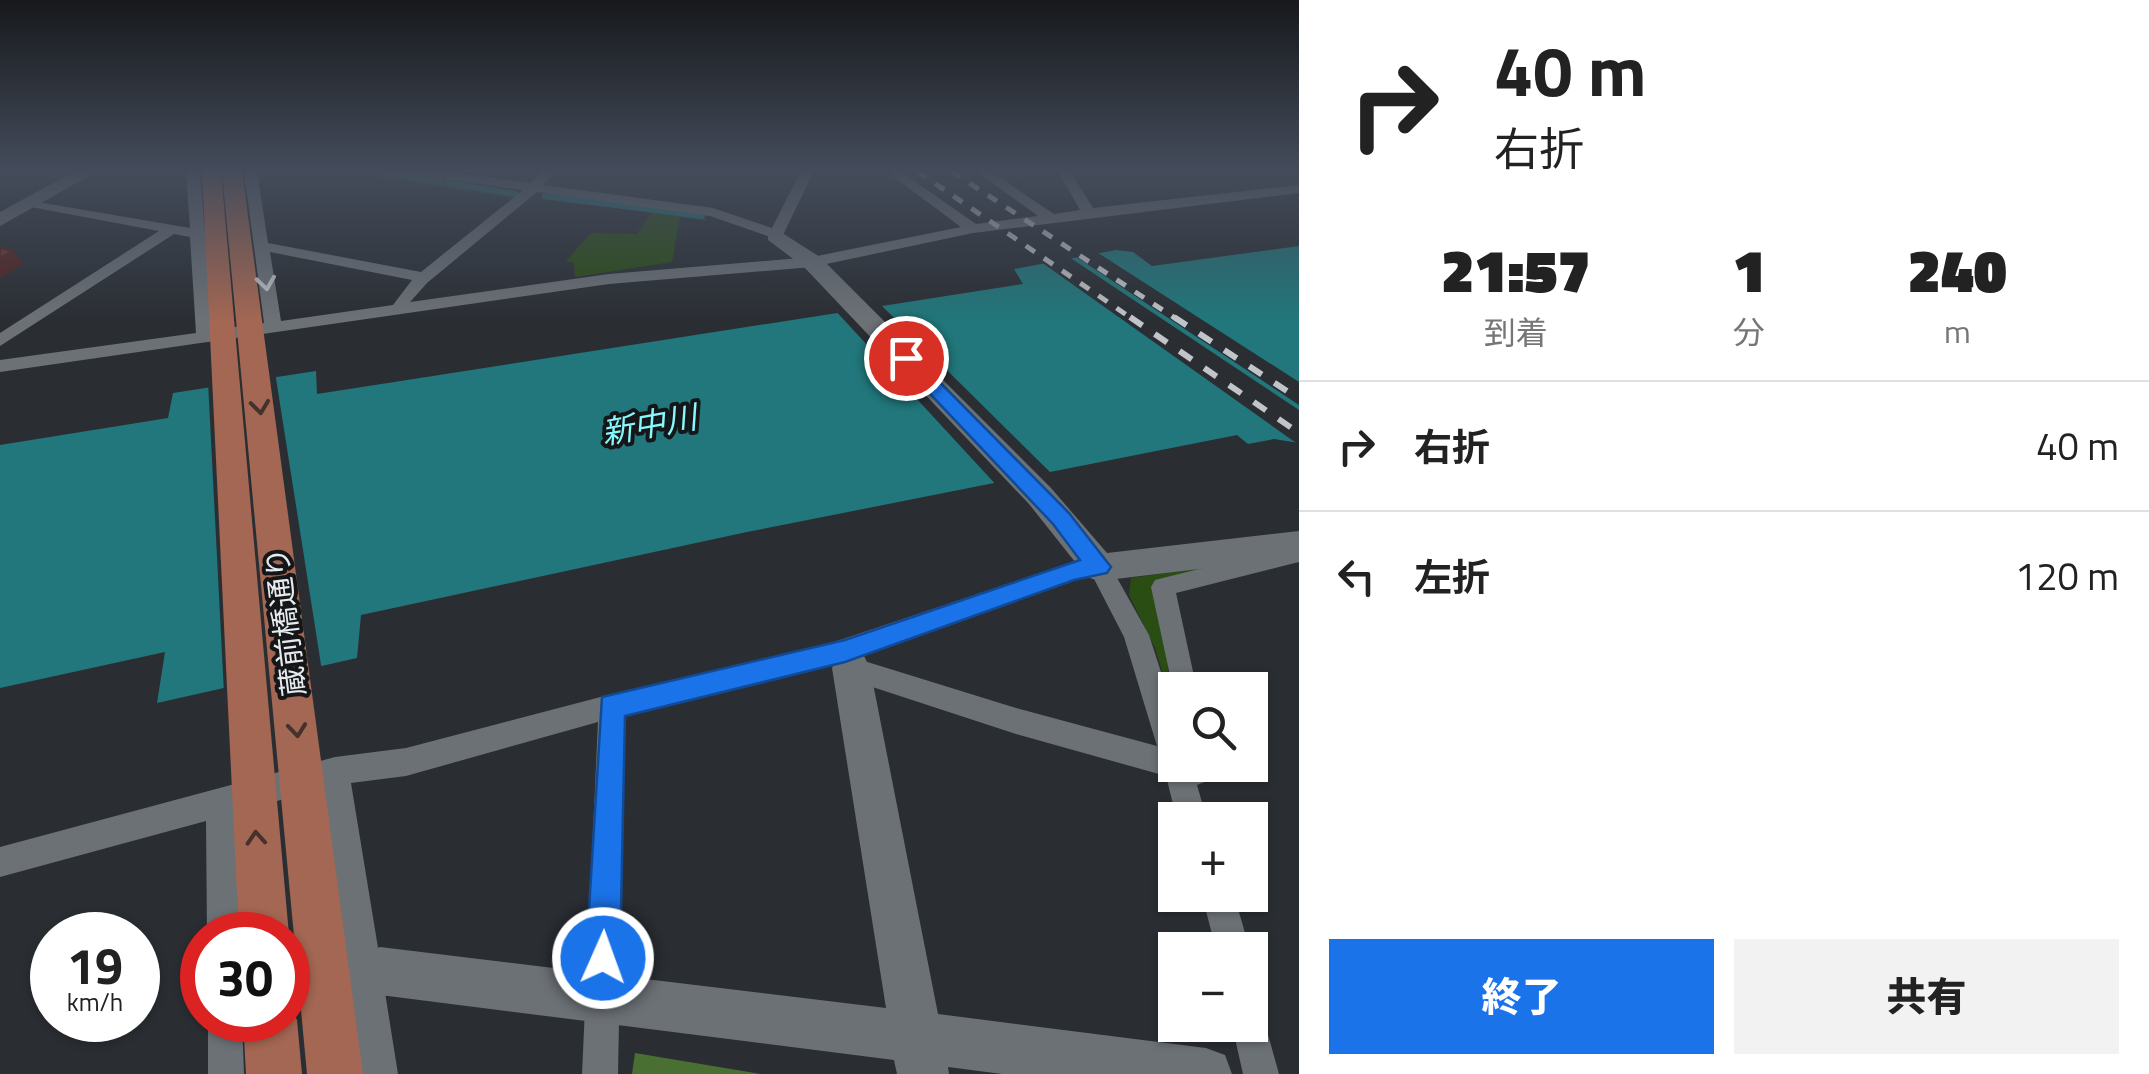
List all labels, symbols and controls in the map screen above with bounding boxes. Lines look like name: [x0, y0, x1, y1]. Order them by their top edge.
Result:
text: 40 m: [1494, 17, 1647, 123]
icon: right: [1329, 40, 1459, 170]
text: 右折: [1494, 114, 1584, 182]
text: 21:57: [1441, 224, 1590, 315]
text: 1: [1733, 224, 1766, 315]
text: 240: [1908, 224, 2007, 315]
one-way arrow: [255, 274, 276, 291]
text: m: [1944, 307, 1971, 355]
text: 到着: [1484, 308, 1548, 356]
text: 分: [1733, 308, 1765, 356]
pin: [864, 316, 949, 401]
icon: arrive: [879, 331, 934, 386]
water label: 新中川: [598, 392, 703, 456]
one-way arrow: [249, 399, 270, 415]
text: 40 m: [2036, 417, 2119, 475]
text: 右折: [1414, 418, 1490, 476]
icon: right: [1329, 419, 1384, 474]
street label: 蔵前橋通り: [253, 545, 317, 699]
text: 120 m: [2015, 547, 2119, 605]
text: 左折: [1414, 548, 1490, 606]
icon: left: [1329, 549, 1384, 604]
map controls: [1158, 672, 1268, 1042]
button: search: [1158, 672, 1268, 782]
one-way arrow: [286, 722, 307, 738]
button: +: [1158, 802, 1268, 912]
one-way arrow: [246, 829, 268, 845]
position arrow: [551, 906, 655, 1010]
speed limit sign: 30: [180, 912, 310, 1042]
text: 19: [67, 927, 123, 1003]
button: −: [1158, 932, 1268, 1042]
button: 終了: [1329, 939, 1714, 1054]
button: 共有: [1734, 939, 2119, 1054]
text: km/h: [67, 983, 123, 1021]

